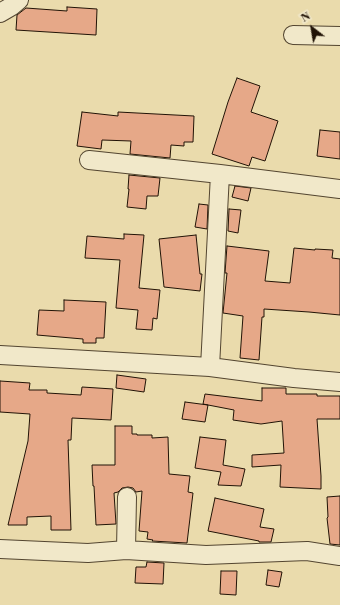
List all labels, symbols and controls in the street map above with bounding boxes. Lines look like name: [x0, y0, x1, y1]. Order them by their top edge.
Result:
north arrow: [292, 8, 332, 48]
text: N: [298, 9, 313, 26]

